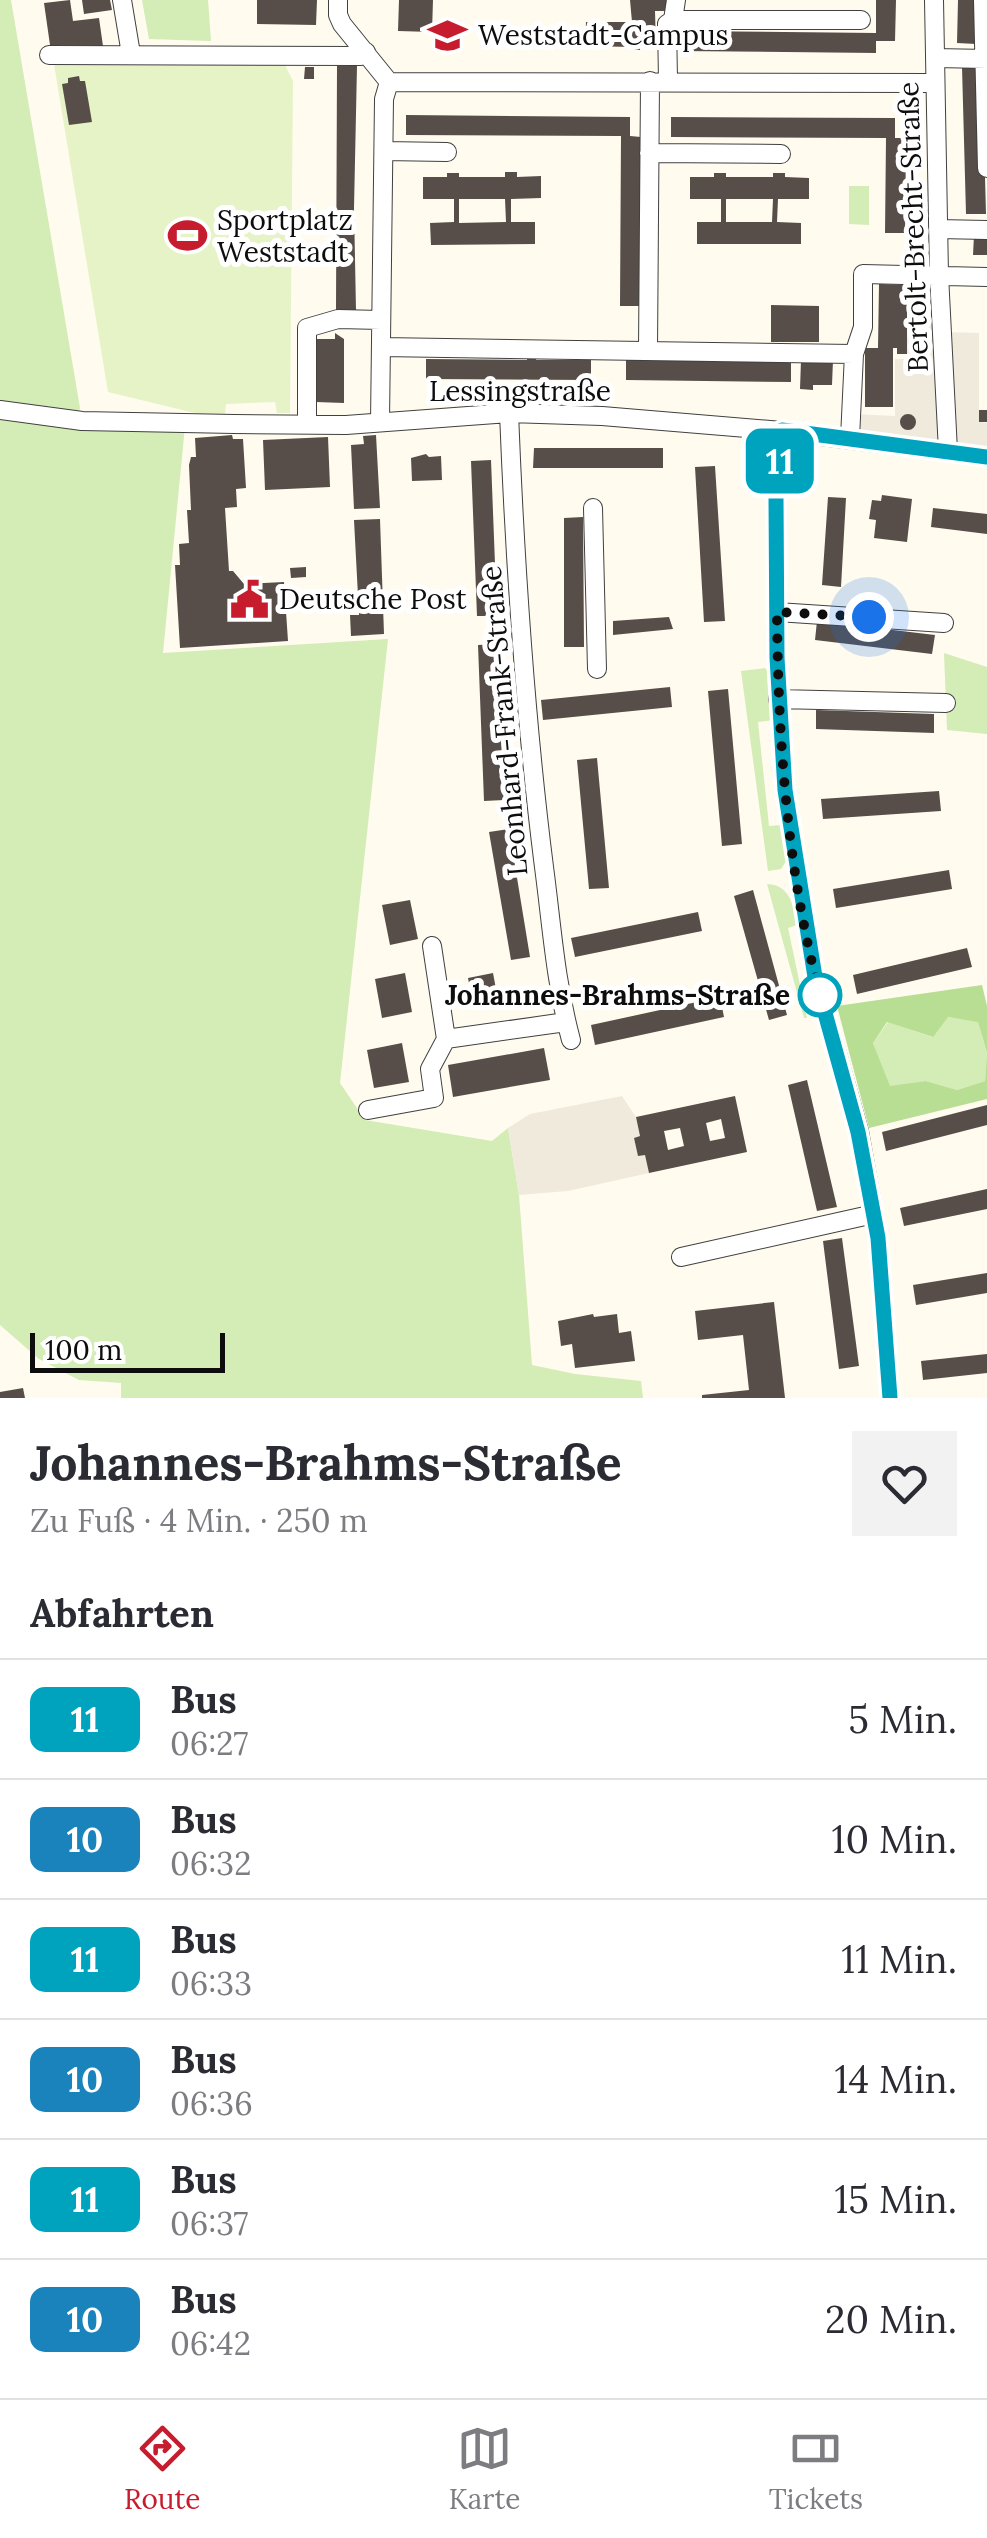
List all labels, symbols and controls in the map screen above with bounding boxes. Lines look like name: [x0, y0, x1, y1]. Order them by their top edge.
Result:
school or university icon: Weststadt-Campus: [427, 14, 469, 56]
place label: Weststadt-Campus: [478, 17, 729, 53]
street label: Bertolt-Brecht-Straße: [890, 81, 936, 373]
place label: Sportplatz Weststadt: [217, 202, 353, 270]
sports icon: Sportplatz Weststadt: [166, 215, 208, 257]
street label: Lessingstraße: [429, 373, 611, 409]
line badge: 11: [735, 428, 825, 494]
text: 11: [766, 439, 794, 484]
street label: Leonhard-Frank-Straße: [473, 564, 535, 878]
public building icon: Deutsche Post: [228, 578, 270, 620]
place label: Deutsche Post: [279, 581, 467, 617]
your location: [844, 592, 894, 642]
marker: Johannes-Brahms-Straße: [799, 974, 841, 1016]
place label: Johannes-Brahms-Straße: [445, 977, 790, 1013]
scale bar: [30, 1328, 225, 1372]
text: 100 m: [45, 1332, 122, 1368]
button: heart: [852, 1431, 957, 1536]
text: Johannes-Brahms-Straße: [30, 1432, 622, 1493]
text: Zu Fuß · 4 Min. · 250 m: [30, 1500, 368, 1541]
text: Abfahrten: [30, 1589, 214, 1637]
text: Bus: [170, 1675, 237, 1723]
text: 5 Min.: [848, 1695, 957, 1743]
text: 11: [71, 1697, 99, 1742]
text: 06:27: [170, 1723, 248, 1764]
text: Bus: [170, 1795, 237, 1843]
text: 10 Min.: [832, 1815, 957, 1863]
text: 10: [67, 1817, 103, 1862]
text: 06:32: [170, 1843, 251, 1884]
text: Bus: [170, 1915, 237, 1963]
text: 11 Min.: [841, 1935, 957, 1983]
text: 11: [71, 1937, 99, 1982]
text: 06:33: [170, 1963, 252, 2004]
text: Bus: [170, 2035, 237, 2083]
text: 14 Min.: [835, 2055, 957, 2103]
text: 10: [67, 2057, 103, 2102]
text: 06:36: [170, 2083, 253, 2124]
text: Bus: [170, 2155, 237, 2203]
text: 15 Min.: [834, 2175, 957, 2223]
text: 11: [71, 2177, 99, 2222]
text: 06:37: [170, 2203, 248, 2244]
text: Bus: [170, 2275, 237, 2323]
text: 20 Min.: [825, 2295, 957, 2343]
text: 10: [67, 2297, 103, 2342]
text: 06:42: [170, 2323, 251, 2364]
tab: Route: [124, 2421, 201, 2517]
tab: Karte: [449, 2421, 521, 2517]
tab: Tickets: [769, 2421, 863, 2517]

